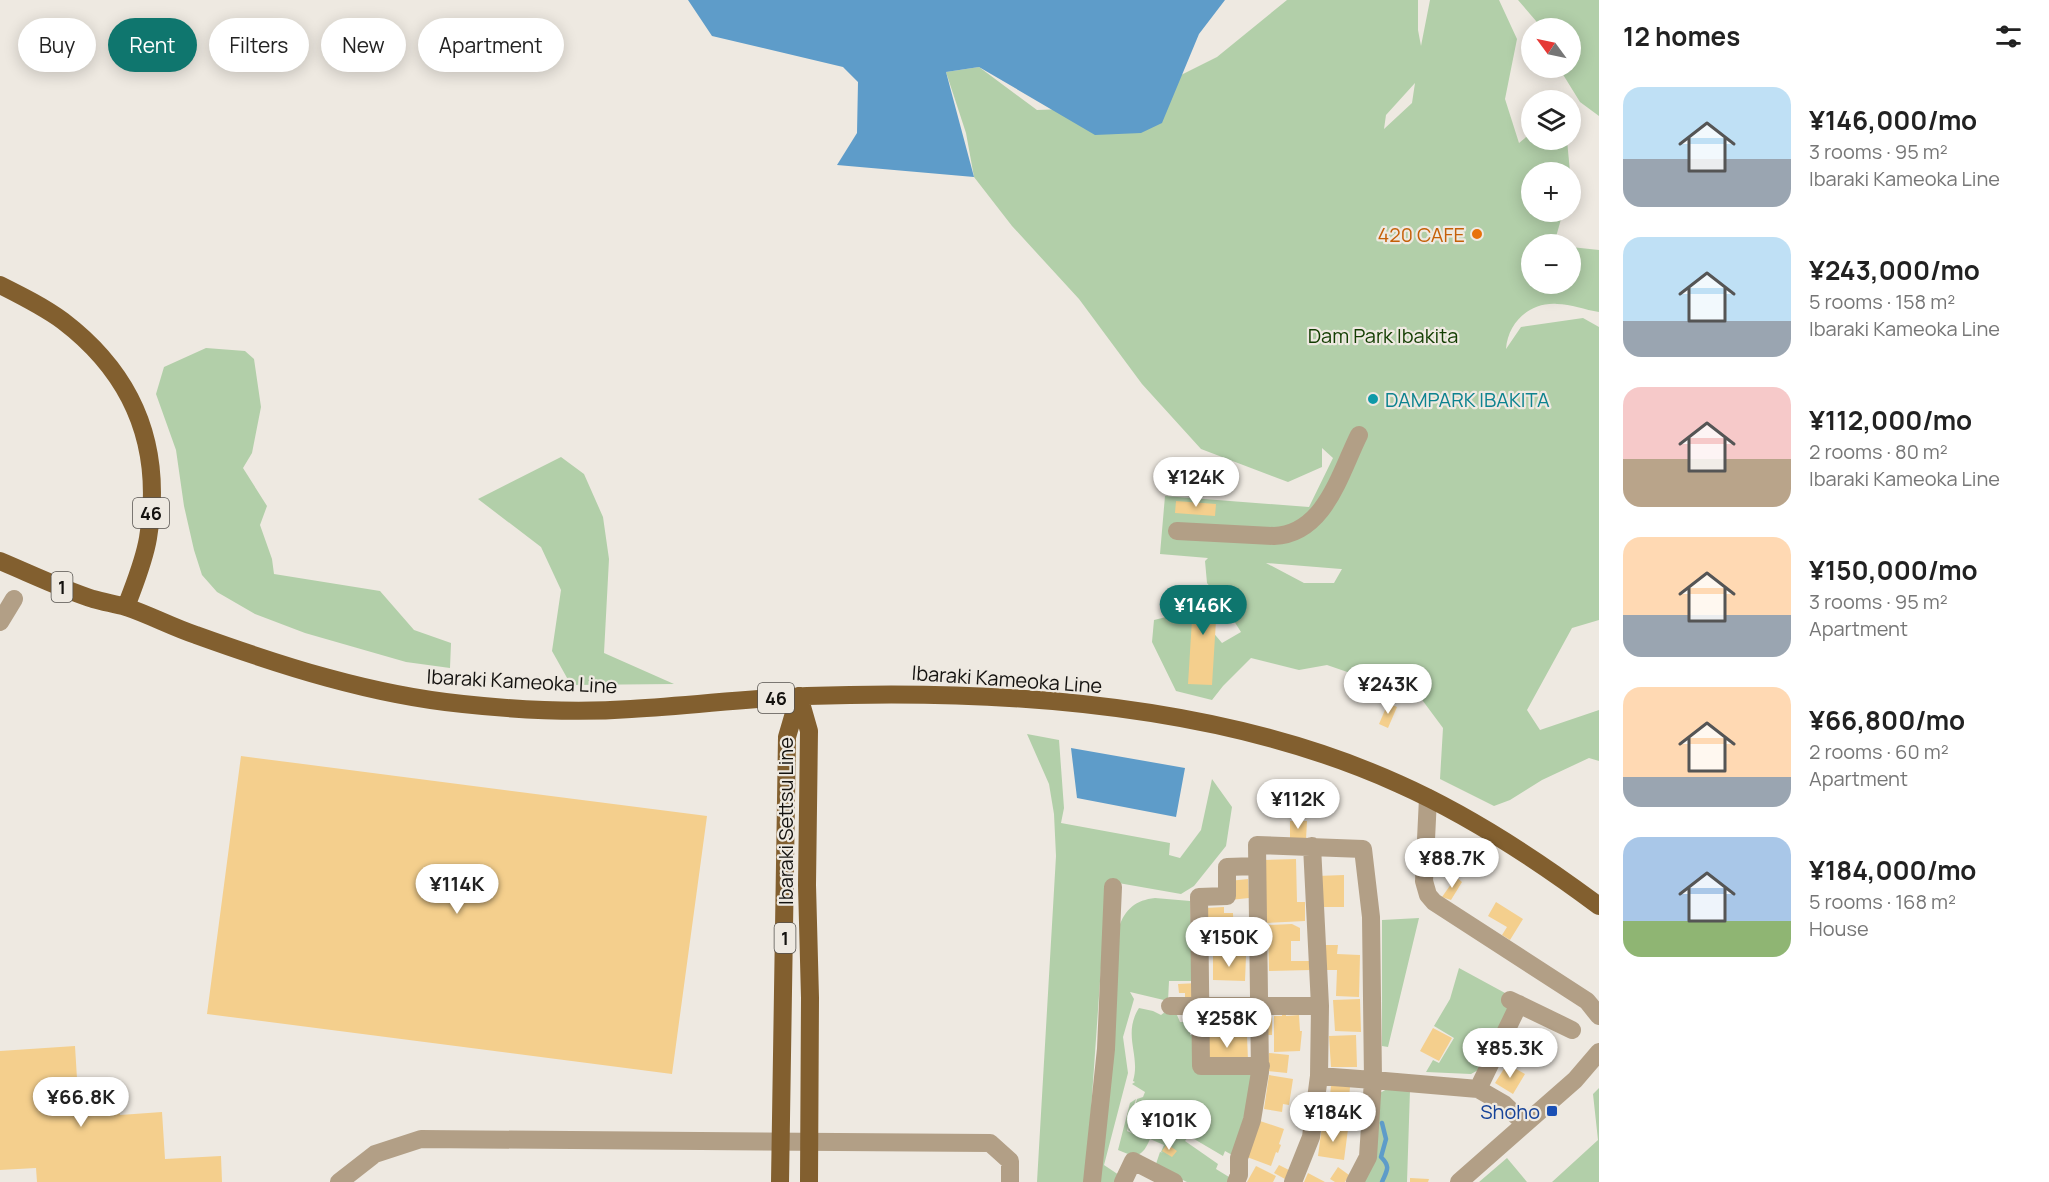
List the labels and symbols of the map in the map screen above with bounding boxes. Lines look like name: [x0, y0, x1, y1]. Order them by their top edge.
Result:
north arrow: [1521, 18, 1581, 78]
place label: 420 CAFE: [1378, 221, 1465, 248]
marker: 420 CAFE: [1470, 227, 1484, 241]
park label: Dam Park Ibakita: [1308, 322, 1458, 349]
place label: DAMPARK IBAKITA: [1385, 386, 1550, 413]
marker: DAMPARK IBAKITA: [1366, 392, 1380, 406]
pin: ¥124K: [1154, 457, 1238, 508]
road number: 46: [133, 498, 169, 528]
road number: 1: [52, 572, 72, 602]
pin: ¥146K: [1161, 585, 1245, 636]
street label: Ibaraki Kameoka Line: [911, 659, 1103, 699]
street label: Ibaraki Kameoka Line: [426, 663, 618, 699]
pin: ¥243K: [1346, 664, 1430, 715]
road number: 46: [758, 683, 794, 713]
street label: Ibaraki Settsu Line: [772, 737, 799, 905]
pin: ¥112K: [1256, 779, 1340, 830]
pin: ¥88.7K: [1403, 838, 1501, 889]
pin: ¥114K: [415, 864, 499, 915]
pin: ¥150K: [1187, 917, 1271, 968]
road number: 1: [774, 923, 796, 953]
pin: ¥258K: [1185, 998, 1269, 1049]
pin: ¥85.3K: [1461, 1028, 1559, 1079]
pin: ¥66.8K: [32, 1077, 130, 1128]
pin: ¥184K: [1291, 1092, 1375, 1143]
place label: Shoho: [1480, 1098, 1540, 1125]
pin: ¥101K: [1127, 1100, 1211, 1151]
marker: Shoho: [1545, 1104, 1559, 1118]

